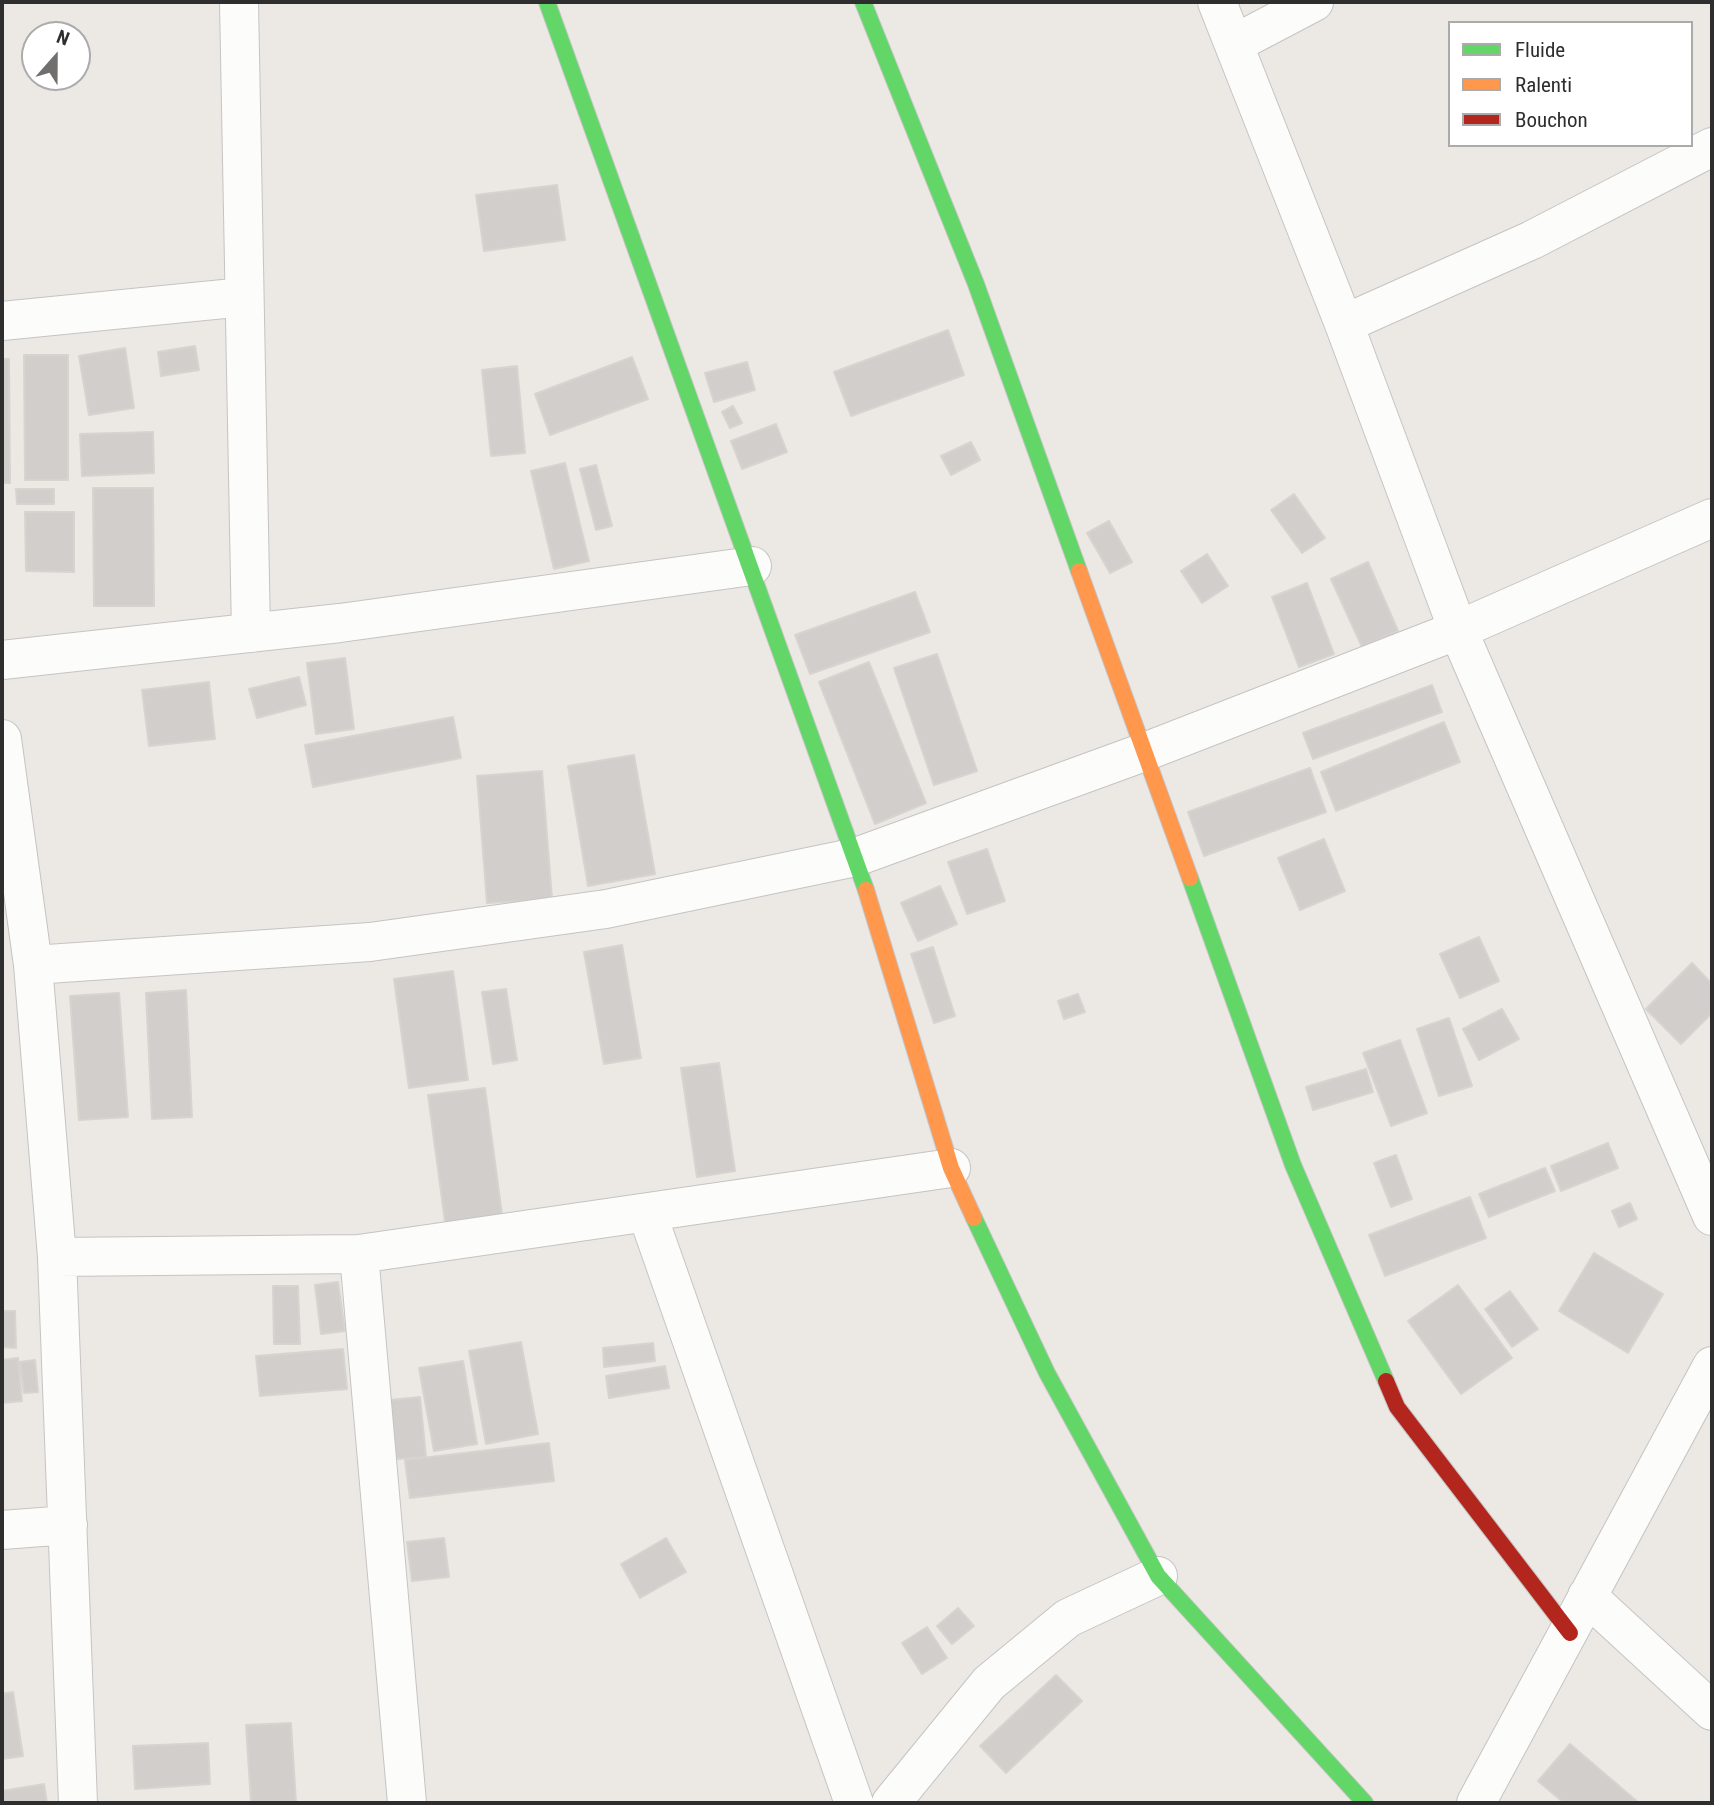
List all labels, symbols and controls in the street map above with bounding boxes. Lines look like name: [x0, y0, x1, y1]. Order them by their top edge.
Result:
north arrow: [21, 21, 91, 91]
legend: [1448, 21, 1693, 147]
text: N: [53, 25, 73, 51]
text: Fluide: [1515, 38, 1565, 62]
text: Ralenti: [1515, 73, 1572, 97]
text: Bouchon: [1515, 108, 1588, 132]

